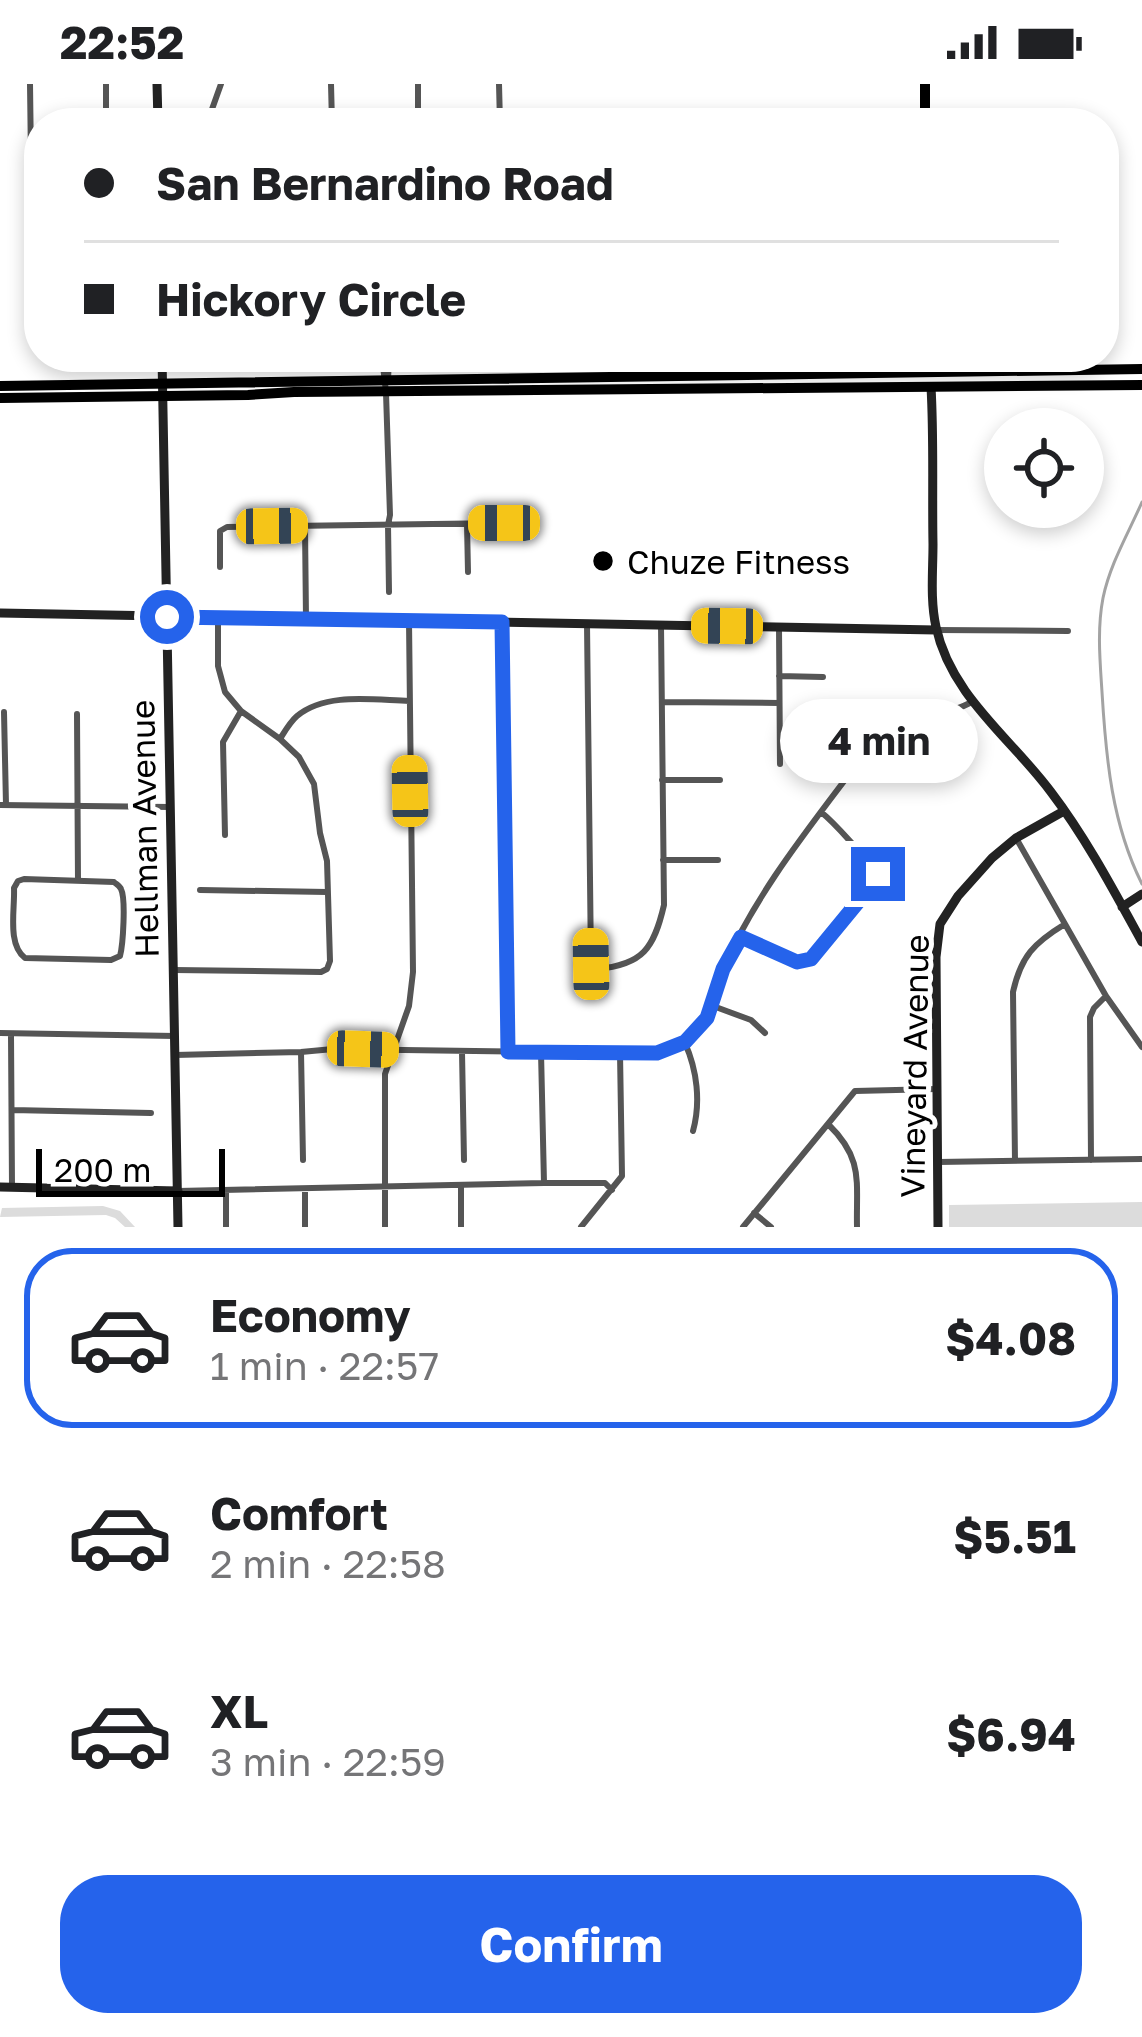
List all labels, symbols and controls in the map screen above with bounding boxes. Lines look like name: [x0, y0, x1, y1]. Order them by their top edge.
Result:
text: 22:52: [60, 15, 184, 69]
text: San Bernardino Road: [156, 156, 614, 210]
text: Hickory Circle: [156, 272, 466, 326]
map controls: [984, 408, 1104, 528]
button: locate: [984, 408, 1104, 528]
car: [468, 505, 540, 541]
car: [236, 507, 308, 545]
place label: Chuze Fitness: [627, 542, 850, 581]
marker: Chuze Fitness: [590, 548, 616, 574]
route start: [140, 590, 194, 644]
car: [691, 607, 763, 645]
street label: Hellman Avenue: [122, 700, 166, 958]
callout: 4 min: [779, 700, 977, 784]
text: 4 min: [828, 717, 930, 764]
car: [391, 755, 429, 827]
route end: [851, 847, 905, 901]
car: [572, 928, 610, 1000]
street label: Vineyard Avenue: [892, 934, 936, 1198]
car: [326, 1030, 400, 1068]
scale bar: [36, 1143, 225, 1196]
text: 200 m: [54, 1150, 152, 1189]
icon: car: [66, 1284, 174, 1392]
text: Economy: [210, 1288, 411, 1342]
text: $4.08: [945, 1311, 1076, 1365]
text: 1 min · 22:57: [210, 1342, 439, 1389]
icon: car: [66, 1482, 174, 1590]
text: Comfort: [210, 1486, 388, 1540]
text: $5.51: [953, 1509, 1076, 1563]
text: 2 min · 22:58: [210, 1540, 446, 1587]
icon: car: [66, 1680, 174, 1788]
text: XL: [210, 1684, 268, 1738]
text: $6.94: [946, 1707, 1076, 1761]
text: 3 min · 22:59: [210, 1738, 446, 1785]
button: Confirm: [60, 1875, 1082, 2013]

